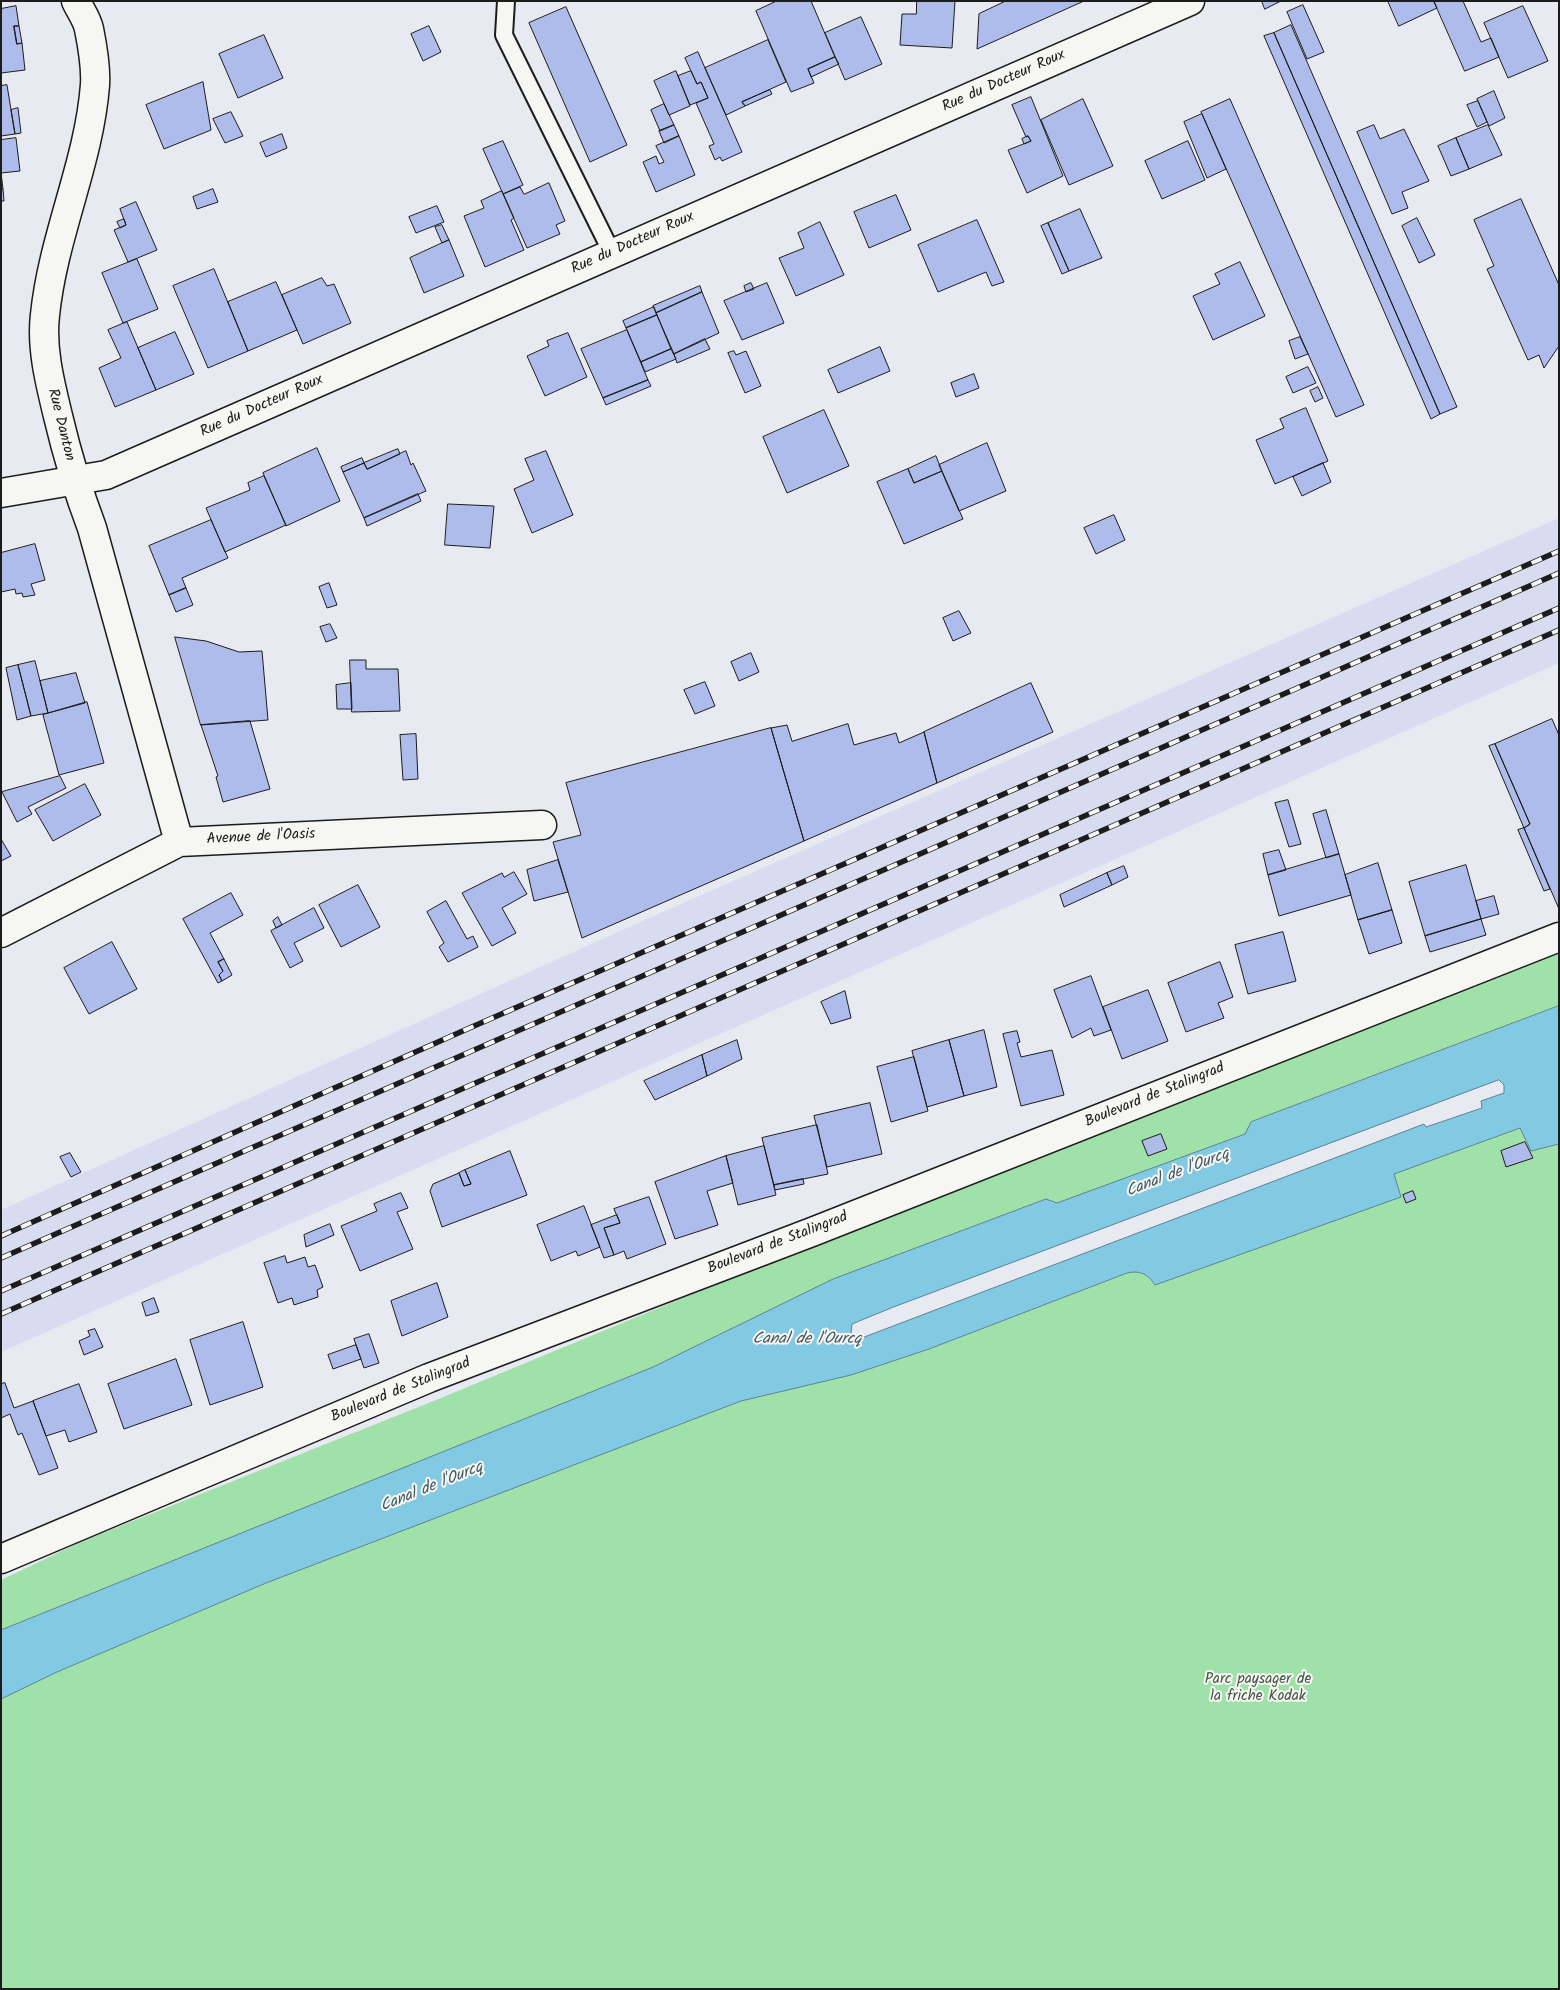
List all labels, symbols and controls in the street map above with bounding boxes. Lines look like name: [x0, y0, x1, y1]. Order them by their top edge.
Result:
street label: Rue du Docteur Roux: [940, 47, 1068, 117]
street label: Rue du Docteur Roux: [569, 209, 697, 279]
street label: Rue du Docteur Roux: [198, 372, 326, 442]
street label: Rue Danton: [42, 387, 78, 463]
street label: Avenue de l'Oasis: [206, 826, 316, 850]
street label: Boulevard de Stalingrad: [1083, 1060, 1227, 1132]
water label: Canal de l'Ourcq: [1124, 1146, 1232, 1202]
street label: Boulevard de Stalingrad: [705, 1209, 851, 1279]
water label: Canal de l'Ourcq: [753, 1330, 861, 1350]
street label: Boulevard de Stalingrad: [329, 1355, 473, 1427]
water label: Canal de l'Ourcq: [378, 1459, 486, 1517]
park label: Parc paysager de la friche Kodak: [1205, 1671, 1311, 1706]

